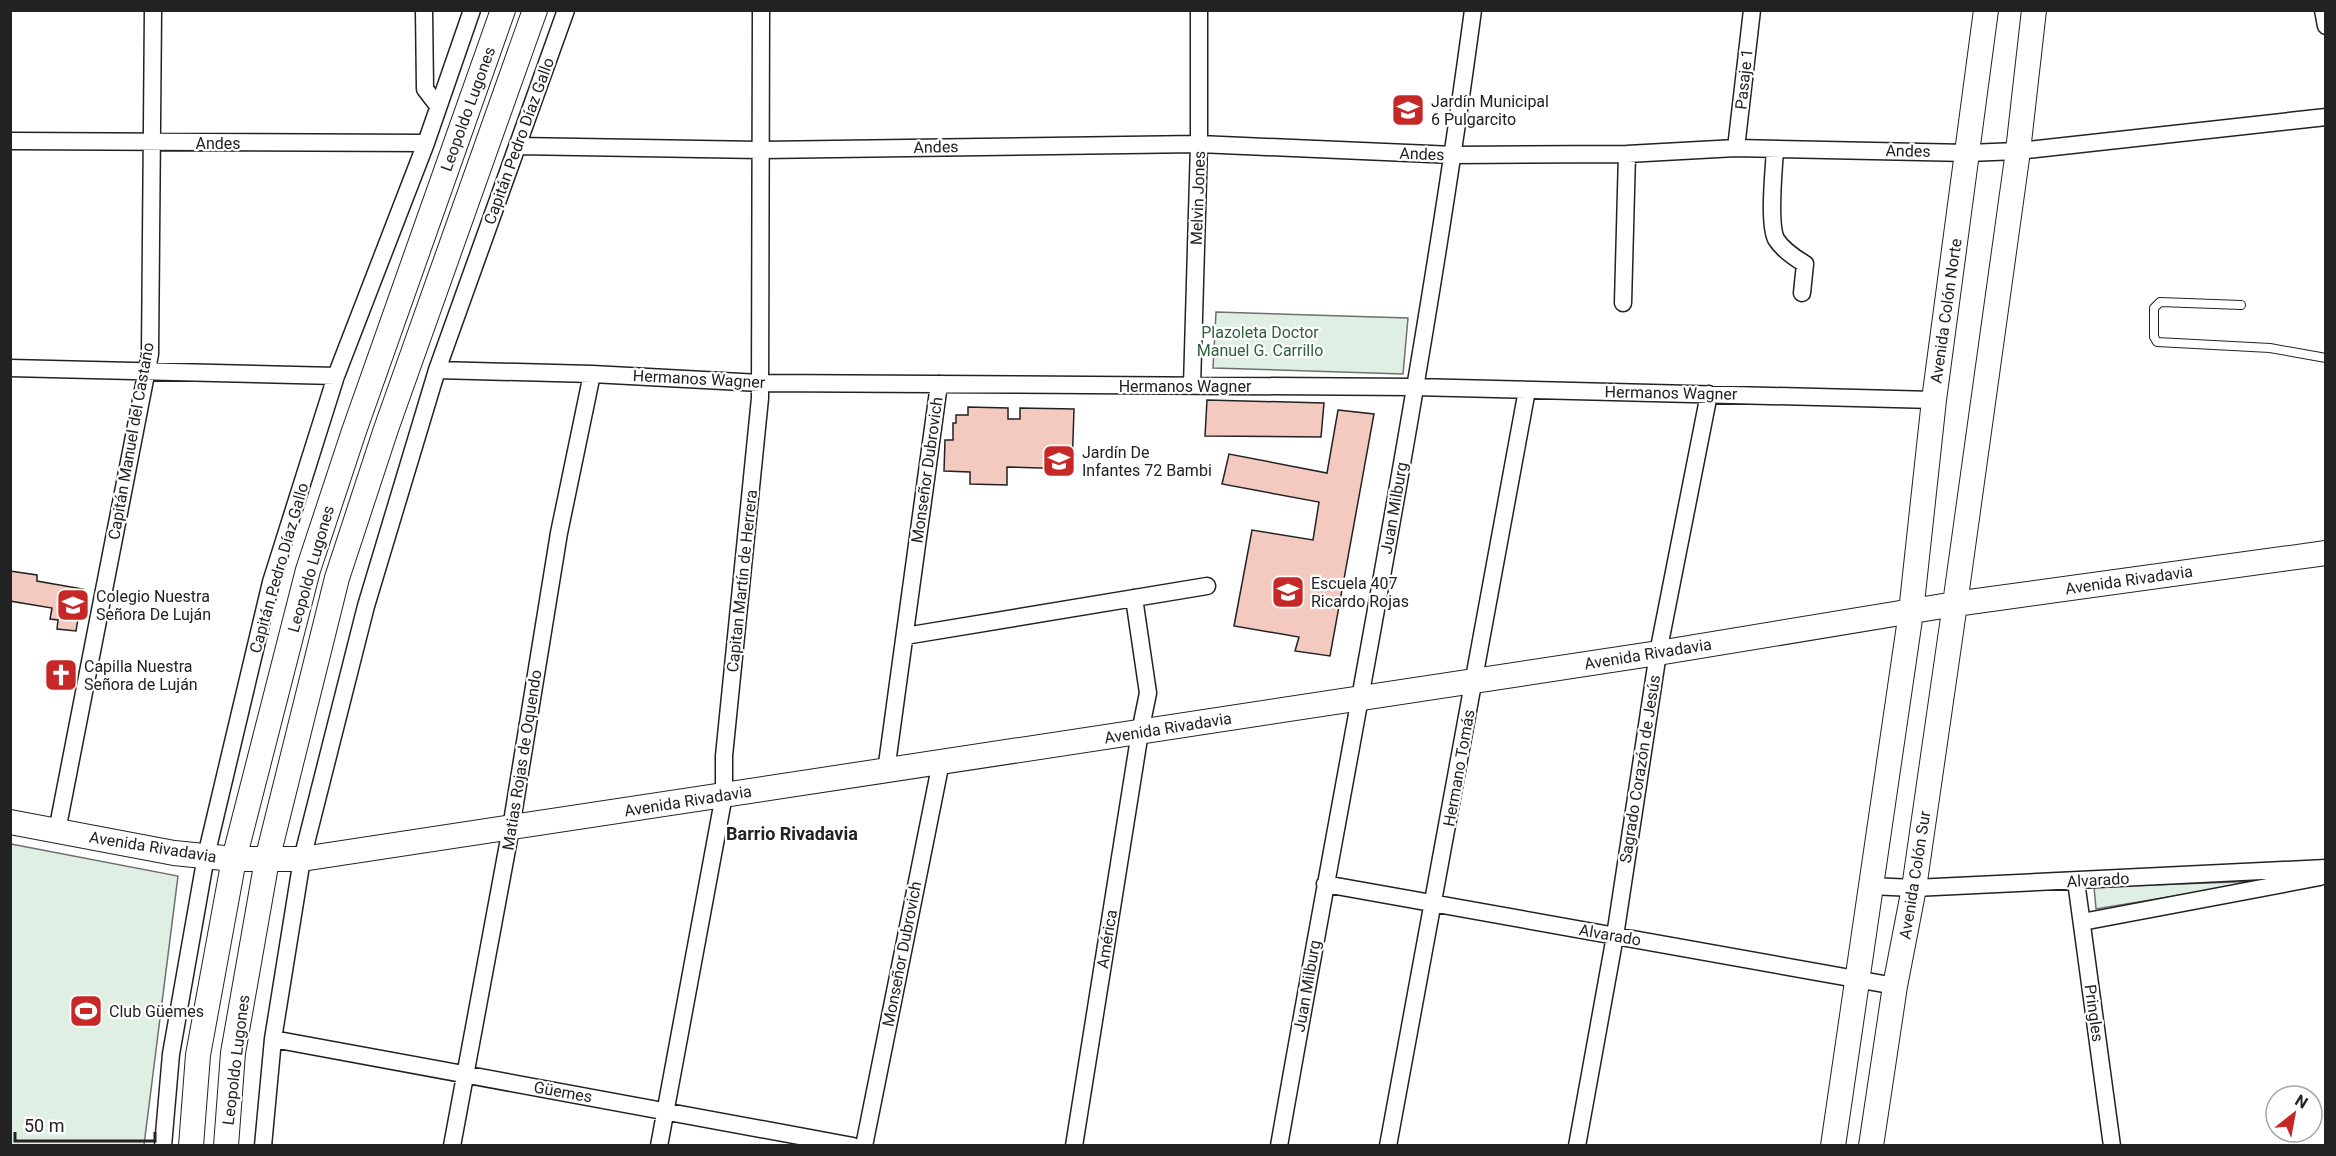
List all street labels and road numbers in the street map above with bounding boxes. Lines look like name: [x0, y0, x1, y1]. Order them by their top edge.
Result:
street label: Leopoldo Lugones: [437, 44, 499, 174]
street label: Pasaje 1: [1731, 48, 1757, 110]
street label: Capitán Pedro Díaz Gallo: [480, 55, 558, 227]
street label: Andes: [195, 134, 241, 153]
street label: Andes: [913, 137, 959, 157]
street label: Andes: [1885, 141, 1931, 161]
street label: Andes: [1399, 144, 1445, 164]
street label: Melvin Jones: [1187, 151, 1209, 245]
street label: Avenida Colón Norte: [1926, 237, 1966, 385]
street label: Capitán Manuel del Castaño: [104, 341, 158, 541]
street label: Hermanos Wagner: [632, 366, 766, 392]
street label: Hermanos Wagner: [1119, 377, 1252, 396]
street label: Hermanos Wagner: [1605, 382, 1738, 404]
street label: Monseñor Dubrovich: [907, 396, 947, 544]
street label: Juan Milburg: [1377, 461, 1411, 555]
street label: Capitán Pedro Díaz Gallo: [246, 481, 312, 655]
street label: Capitan Martín de Herrera: [723, 489, 761, 673]
street label: Leopoldo Lugones: [284, 503, 338, 635]
street label: Avenida Rivadavia: [2064, 562, 2194, 598]
street label: Avenida Rivadavia: [1583, 635, 1713, 673]
street label: Matias Rojas de Oquendo: [498, 668, 546, 852]
street label: Sagrado Corazón de Jesús: [1616, 674, 1664, 864]
street label: Hermano Tomás: [1439, 708, 1479, 828]
street label: Avenida Rivadavia: [1103, 709, 1233, 747]
street label: Avenida Rivadavia: [623, 782, 753, 820]
street label: Avenida Colón Sur: [1895, 809, 1935, 941]
street label: Avenida Rivadavia: [88, 828, 218, 866]
street label: Alvarado: [2066, 869, 2130, 891]
street label: Monseñor Dubrovich: [879, 880, 925, 1028]
street label: América: [1093, 908, 1121, 970]
street label: Alvarado: [1578, 920, 1642, 950]
street label: Juan Milburg: [1290, 939, 1324, 1033]
street label: Pringles: [2081, 983, 2107, 1043]
street label: Leopoldo Lugones: [219, 994, 253, 1126]
street label: Güemes: [532, 1078, 594, 1106]

